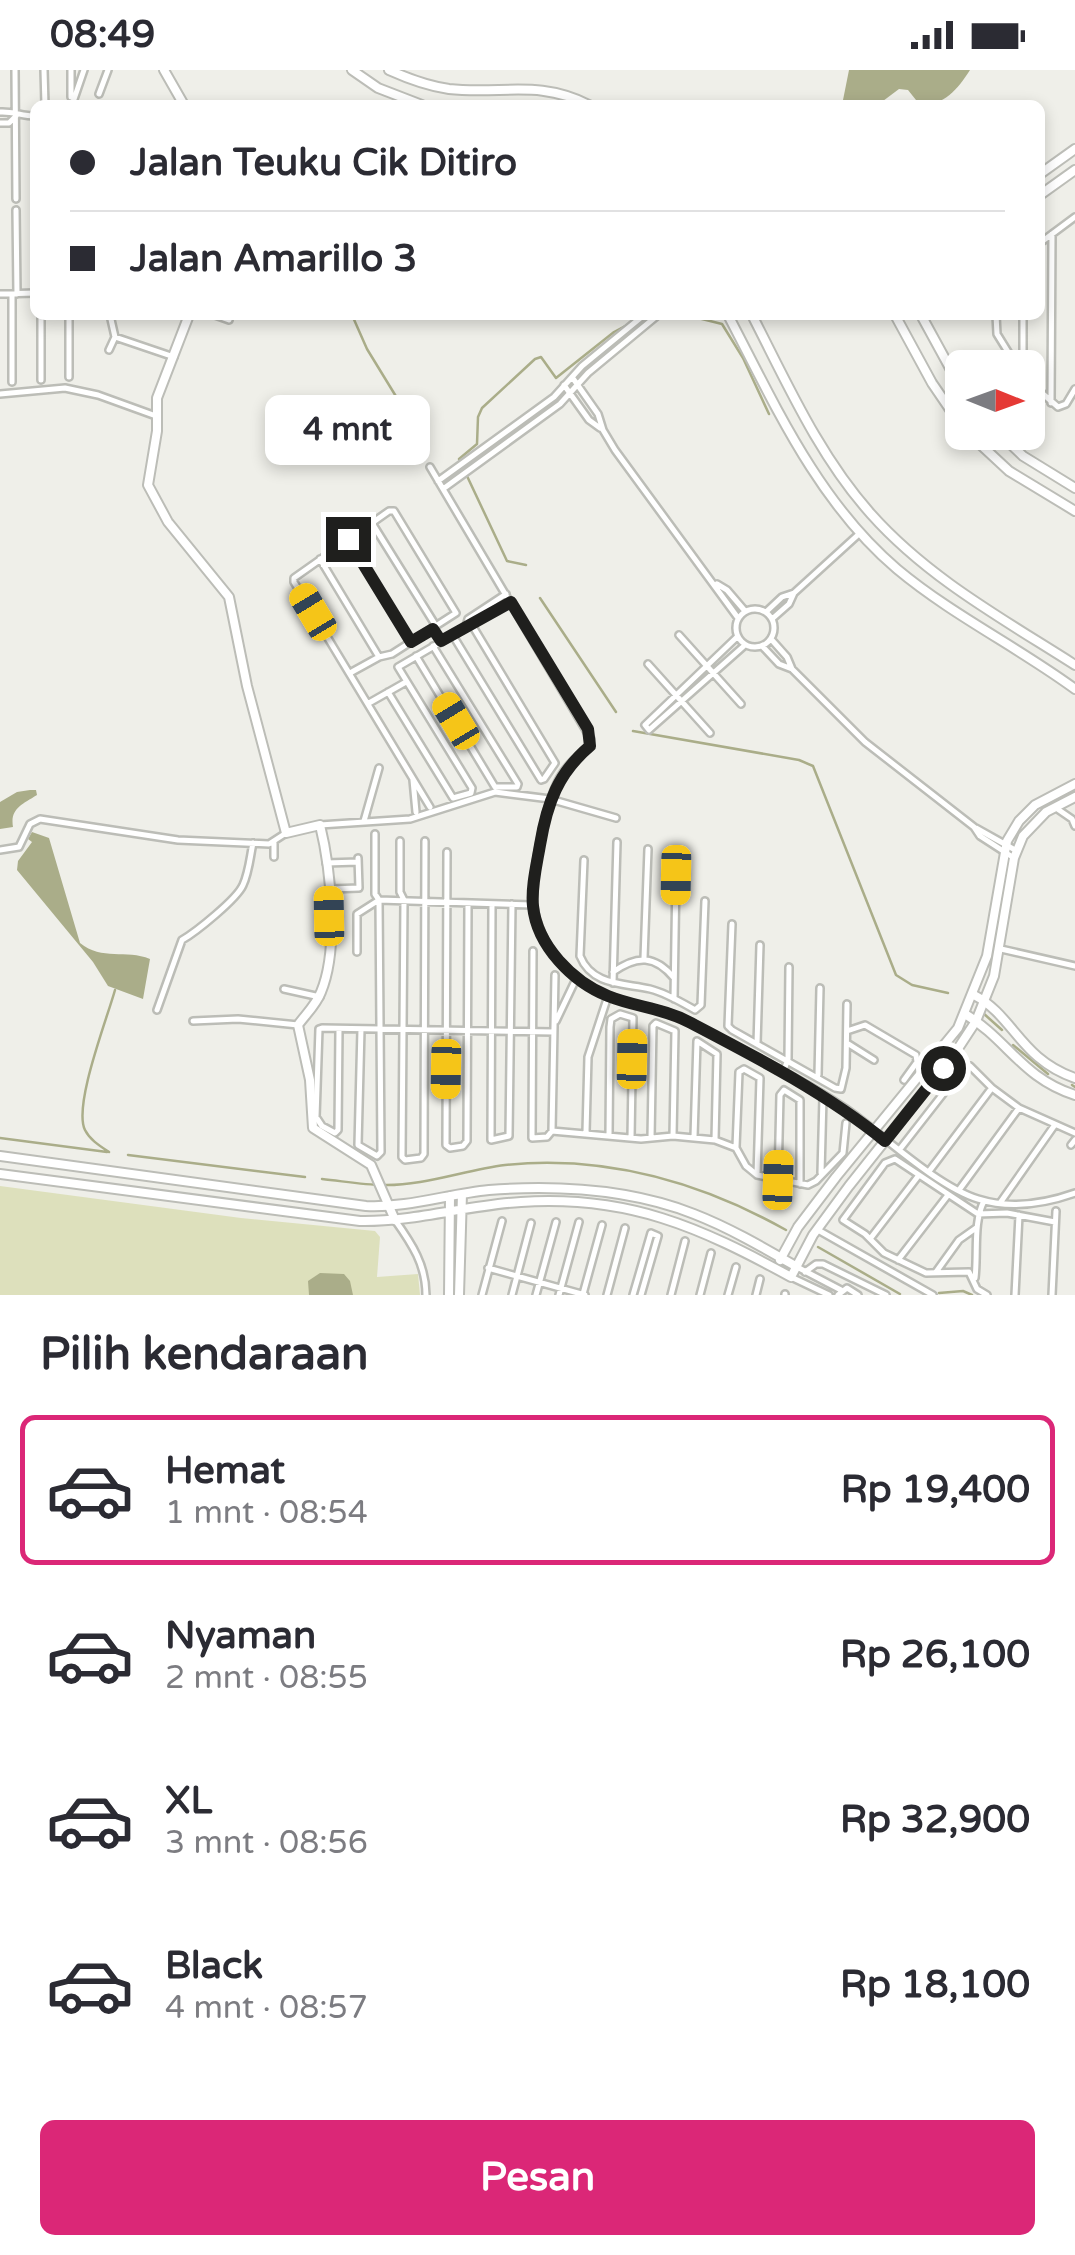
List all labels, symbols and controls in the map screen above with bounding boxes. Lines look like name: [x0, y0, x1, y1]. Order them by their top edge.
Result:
text: 08:49: [50, 12, 155, 58]
text: Jalan Teuku Cik Ditiro: [130, 140, 517, 186]
text: Jalan Amarillo 3: [130, 236, 417, 282]
north arrow: [945, 350, 1045, 450]
map controls: [945, 350, 1045, 450]
callout: 4 mnt: [266, 394, 430, 464]
text: 4 mnt: [303, 411, 392, 449]
route end: [326, 517, 371, 562]
car: [285, 579, 341, 645]
car: [428, 688, 484, 754]
car: [660, 845, 692, 905]
car: [313, 886, 345, 946]
car: [616, 1029, 648, 1089]
car: [430, 1039, 462, 1099]
route start: [921, 1046, 966, 1091]
car: [762, 1149, 794, 1211]
text: Pilih kendaraan: [40, 1328, 369, 1382]
icon: car: [45, 1445, 135, 1535]
text: Hemat: [165, 1448, 285, 1494]
text: Rp 19,400: [841, 1467, 1030, 1513]
text: 1 mnt · 08:54: [165, 1494, 368, 1532]
icon: car: [45, 1610, 135, 1700]
text: Nyaman: [165, 1613, 316, 1659]
text: Rp 26,100: [840, 1632, 1030, 1678]
text: 2 mnt · 08:55: [165, 1659, 368, 1697]
icon: car: [45, 1775, 135, 1865]
text: XL: [165, 1778, 212, 1824]
text: Rp 32,900: [840, 1797, 1030, 1843]
text: 3 mnt · 08:56: [165, 1824, 368, 1862]
icon: car: [45, 1940, 135, 2030]
text: Black: [165, 1943, 263, 1989]
text: Rp 18,100: [840, 1962, 1030, 2008]
text: 4 mnt · 08:57: [165, 1989, 368, 2027]
button: Pesan: [40, 2120, 1035, 2235]

